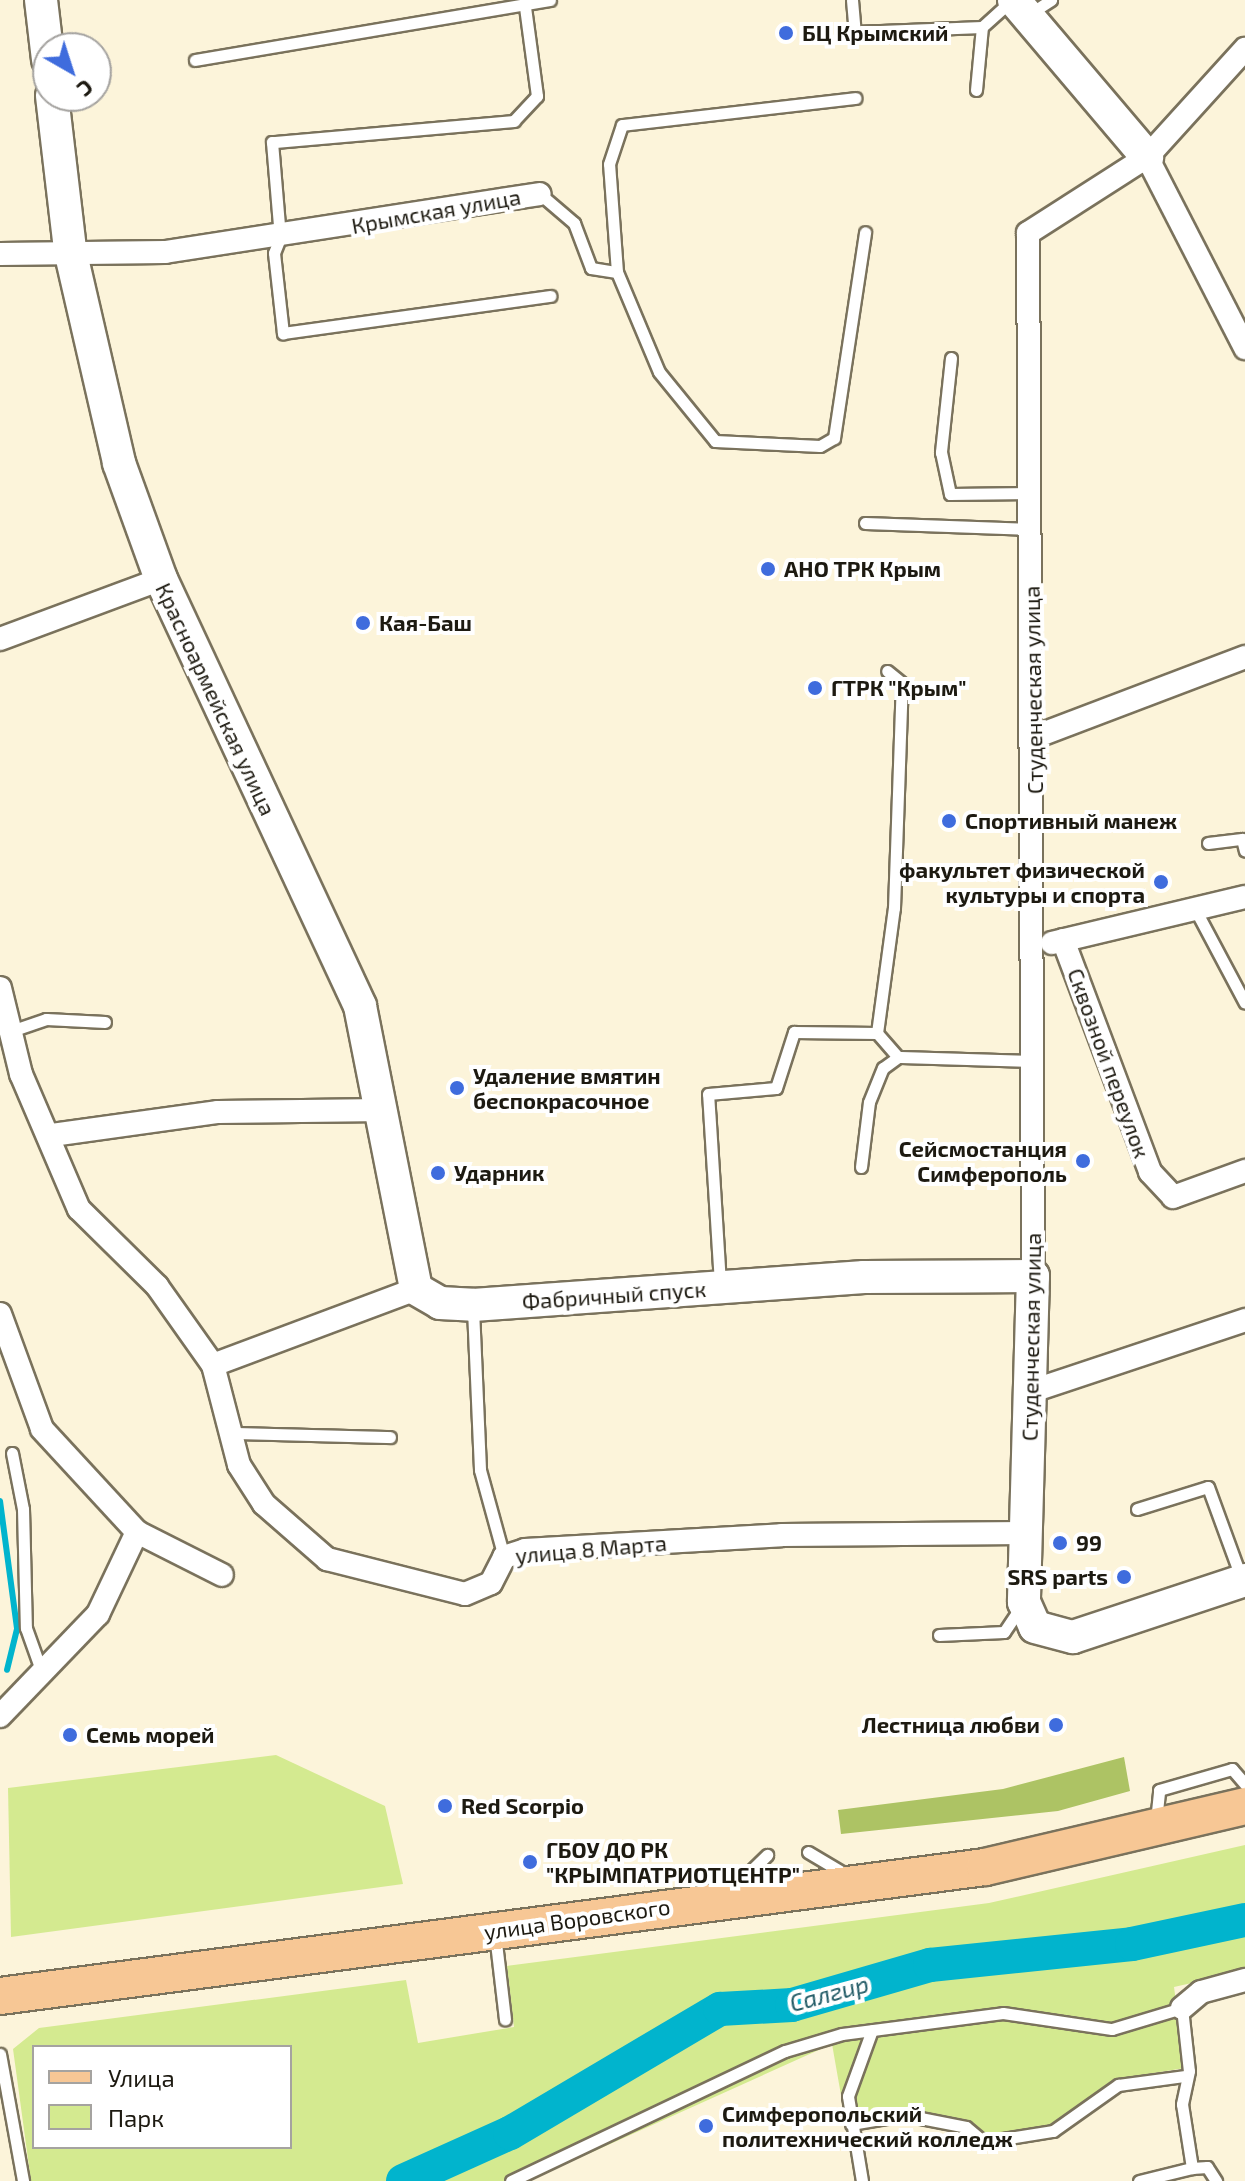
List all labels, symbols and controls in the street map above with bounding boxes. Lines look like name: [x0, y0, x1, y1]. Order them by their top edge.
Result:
place label: БЦ Крымский: [802, 20, 948, 46]
marker: БЦ Крымский: [777, 24, 795, 42]
north arrow: [32, 32, 112, 112]
text: С: [73, 75, 99, 103]
street label: Крымская улица: [349, 183, 523, 239]
place label: АНО ТРК Крым: [784, 556, 941, 582]
marker: АНО ТРК Крым: [759, 560, 777, 578]
street label: Красноармейская улица: [150, 579, 282, 819]
street label: Студенческая улица: [1018, 586, 1048, 794]
place label: Кая-Баш: [379, 610, 472, 636]
marker: Кая-Баш: [354, 614, 372, 632]
place label: ГТРК "Крым": [831, 675, 967, 701]
marker: ГТРК "Крым": [806, 679, 824, 697]
place label: Спортивный манеж: [965, 808, 1177, 834]
marker: Спортивный манеж: [940, 812, 958, 830]
place label: факультет физической культуры и спорта: [899, 856, 1145, 908]
marker: факультет физической культуры и спорта: [1152, 873, 1170, 891]
street label: Сквозной переулок: [1062, 965, 1156, 1161]
place label: Удаление вмятин беспокрасочное: [473, 1062, 661, 1114]
marker: Удаление вмятин беспокрасочное: [448, 1079, 466, 1097]
place label: Сейсмостанция Симферополь: [899, 1135, 1067, 1186]
marker: Сейсмостанция Симферополь: [1074, 1152, 1092, 1170]
place label: Ударник: [454, 1160, 544, 1186]
marker: Ударник: [429, 1164, 447, 1182]
street label: Студенческая улица: [1016, 1233, 1046, 1441]
street label: Фабричный спуск: [521, 1275, 707, 1315]
street label: улица 8 Марта: [514, 1529, 668, 1569]
place label: 99: [1076, 1530, 1102, 1556]
marker: 99: [1051, 1534, 1069, 1552]
place label: SRS parts: [1007, 1564, 1108, 1590]
marker: SRS parts: [1115, 1568, 1133, 1586]
place label: Лестница любви: [862, 1712, 1040, 1738]
marker: Лестница любви: [1047, 1716, 1065, 1734]
place label: Семь морей: [86, 1722, 215, 1748]
marker: Семь морей: [61, 1726, 79, 1744]
place label: Red Scorpio: [461, 1793, 584, 1819]
marker: Red Scorpio: [436, 1797, 454, 1815]
place label: ГБОУ ДО РК "КРЫМПАТРИОТЦЕНТР": [546, 1836, 800, 1888]
marker: ГБОУ ДО РК "КРЫМПАТРИОТЦЕНТР": [521, 1853, 539, 1871]
street label: улица Воровского: [482, 1893, 672, 1945]
water label: Салгир: [786, 1969, 872, 2017]
legend: [32, 2045, 292, 2149]
text: Улица: [108, 2063, 175, 2092]
place label: Симферопольский политехнический колледж: [722, 2100, 1013, 2152]
text: Парк: [108, 2103, 164, 2132]
marker: Симферопольский политехнический колледж: [697, 2117, 715, 2135]

